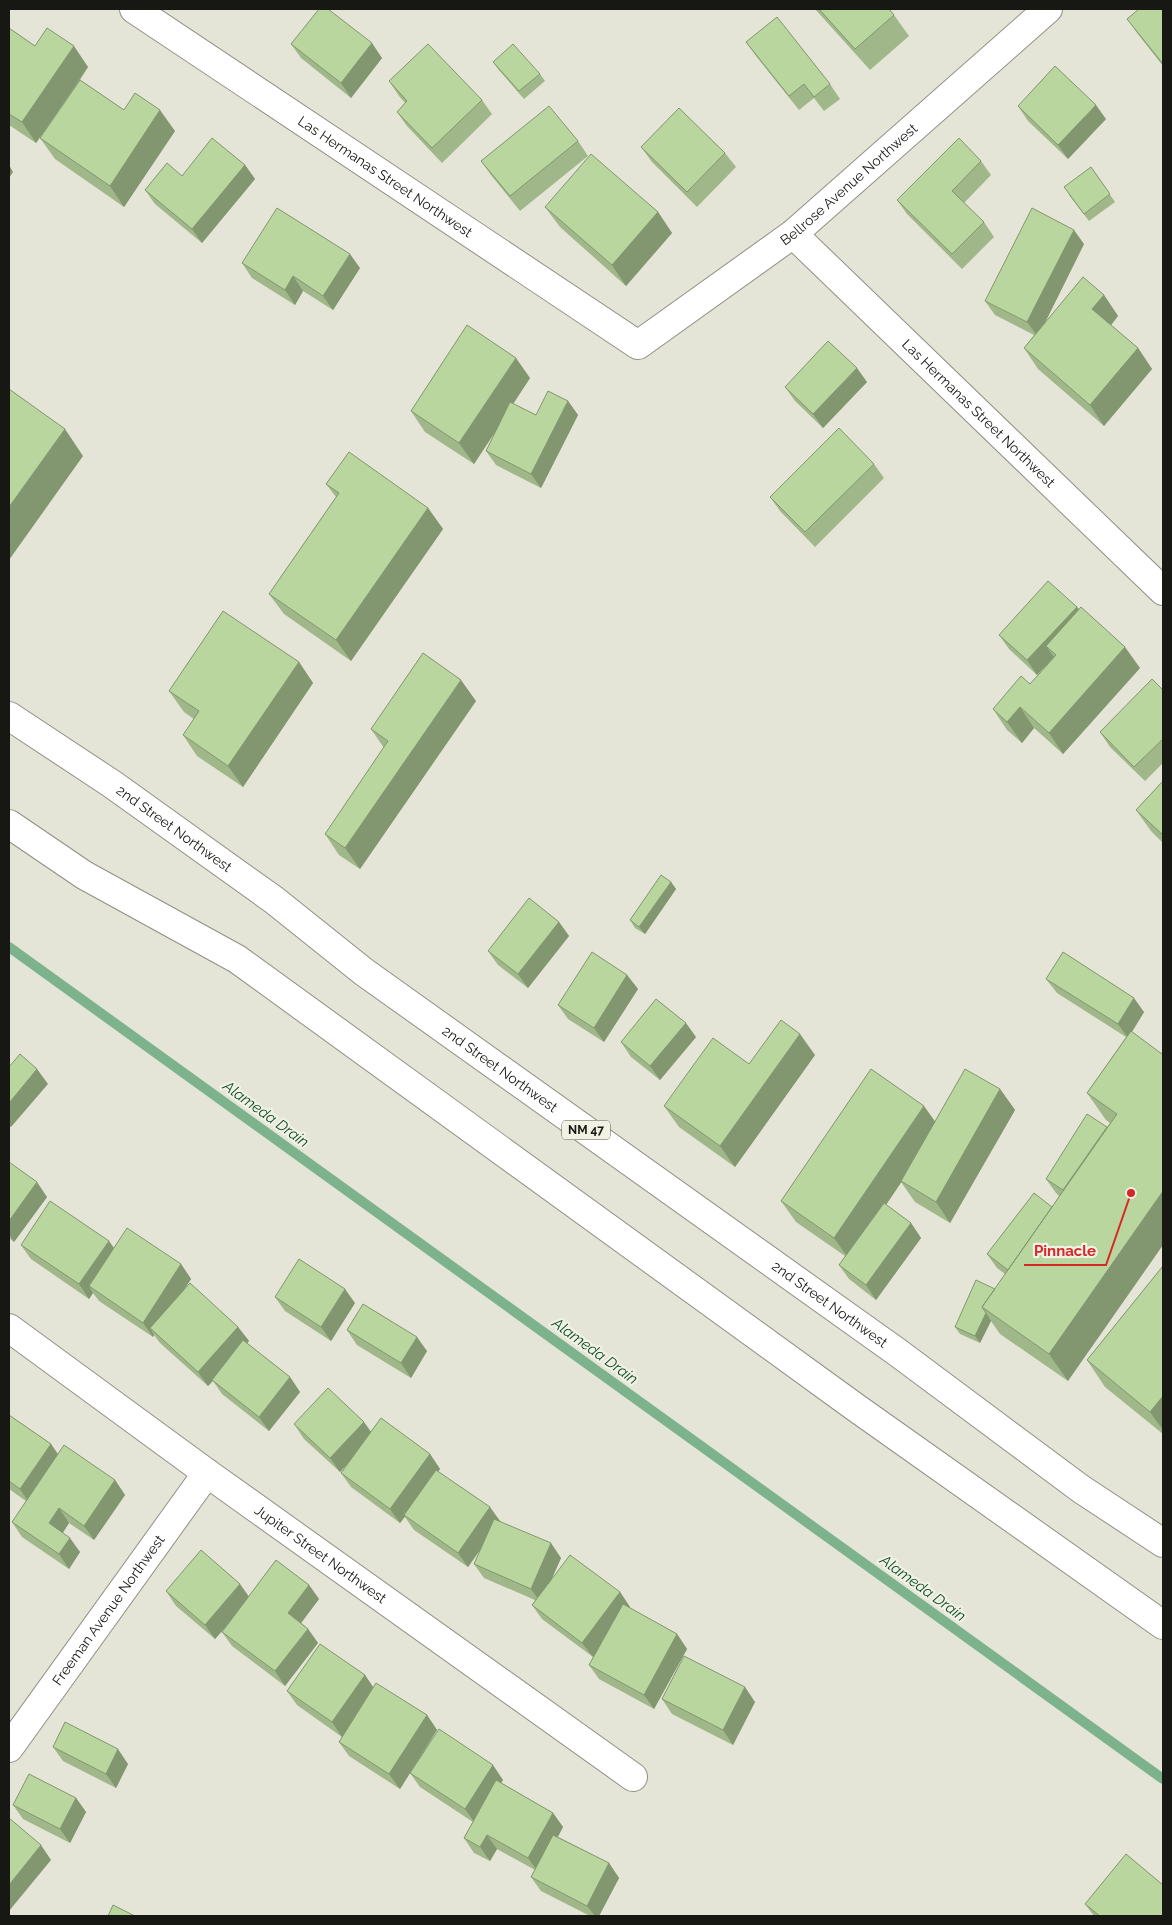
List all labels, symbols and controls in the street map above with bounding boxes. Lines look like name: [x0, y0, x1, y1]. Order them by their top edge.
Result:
street label: Las Hermanas Street Northwest: [295, 113, 476, 241]
street label: Bellrose Avenue Northwest: [777, 120, 921, 248]
street label: Las Hermanas Street Northwest: [899, 336, 1059, 491]
street label: 2nd Street Northwest: [114, 782, 235, 875]
street label: 2nd Street Northwest: [439, 1023, 561, 1116]
water label: Alameda Drain: [219, 1076, 312, 1151]
road number: NM 47: [562, 1120, 610, 1140]
callout: Pinnacle: [1024, 1235, 1106, 1265]
text: Pinnacle: [1034, 1242, 1096, 1260]
street label: 2nd Street Northwest: [769, 1258, 891, 1351]
water label: Alameda Drain: [548, 1313, 641, 1388]
street label: Jupiter Street Northwest: [252, 1502, 390, 1607]
street label: Freeman Avenue Northwest: [49, 1532, 168, 1688]
water label: Alameda Drain: [876, 1550, 969, 1625]

